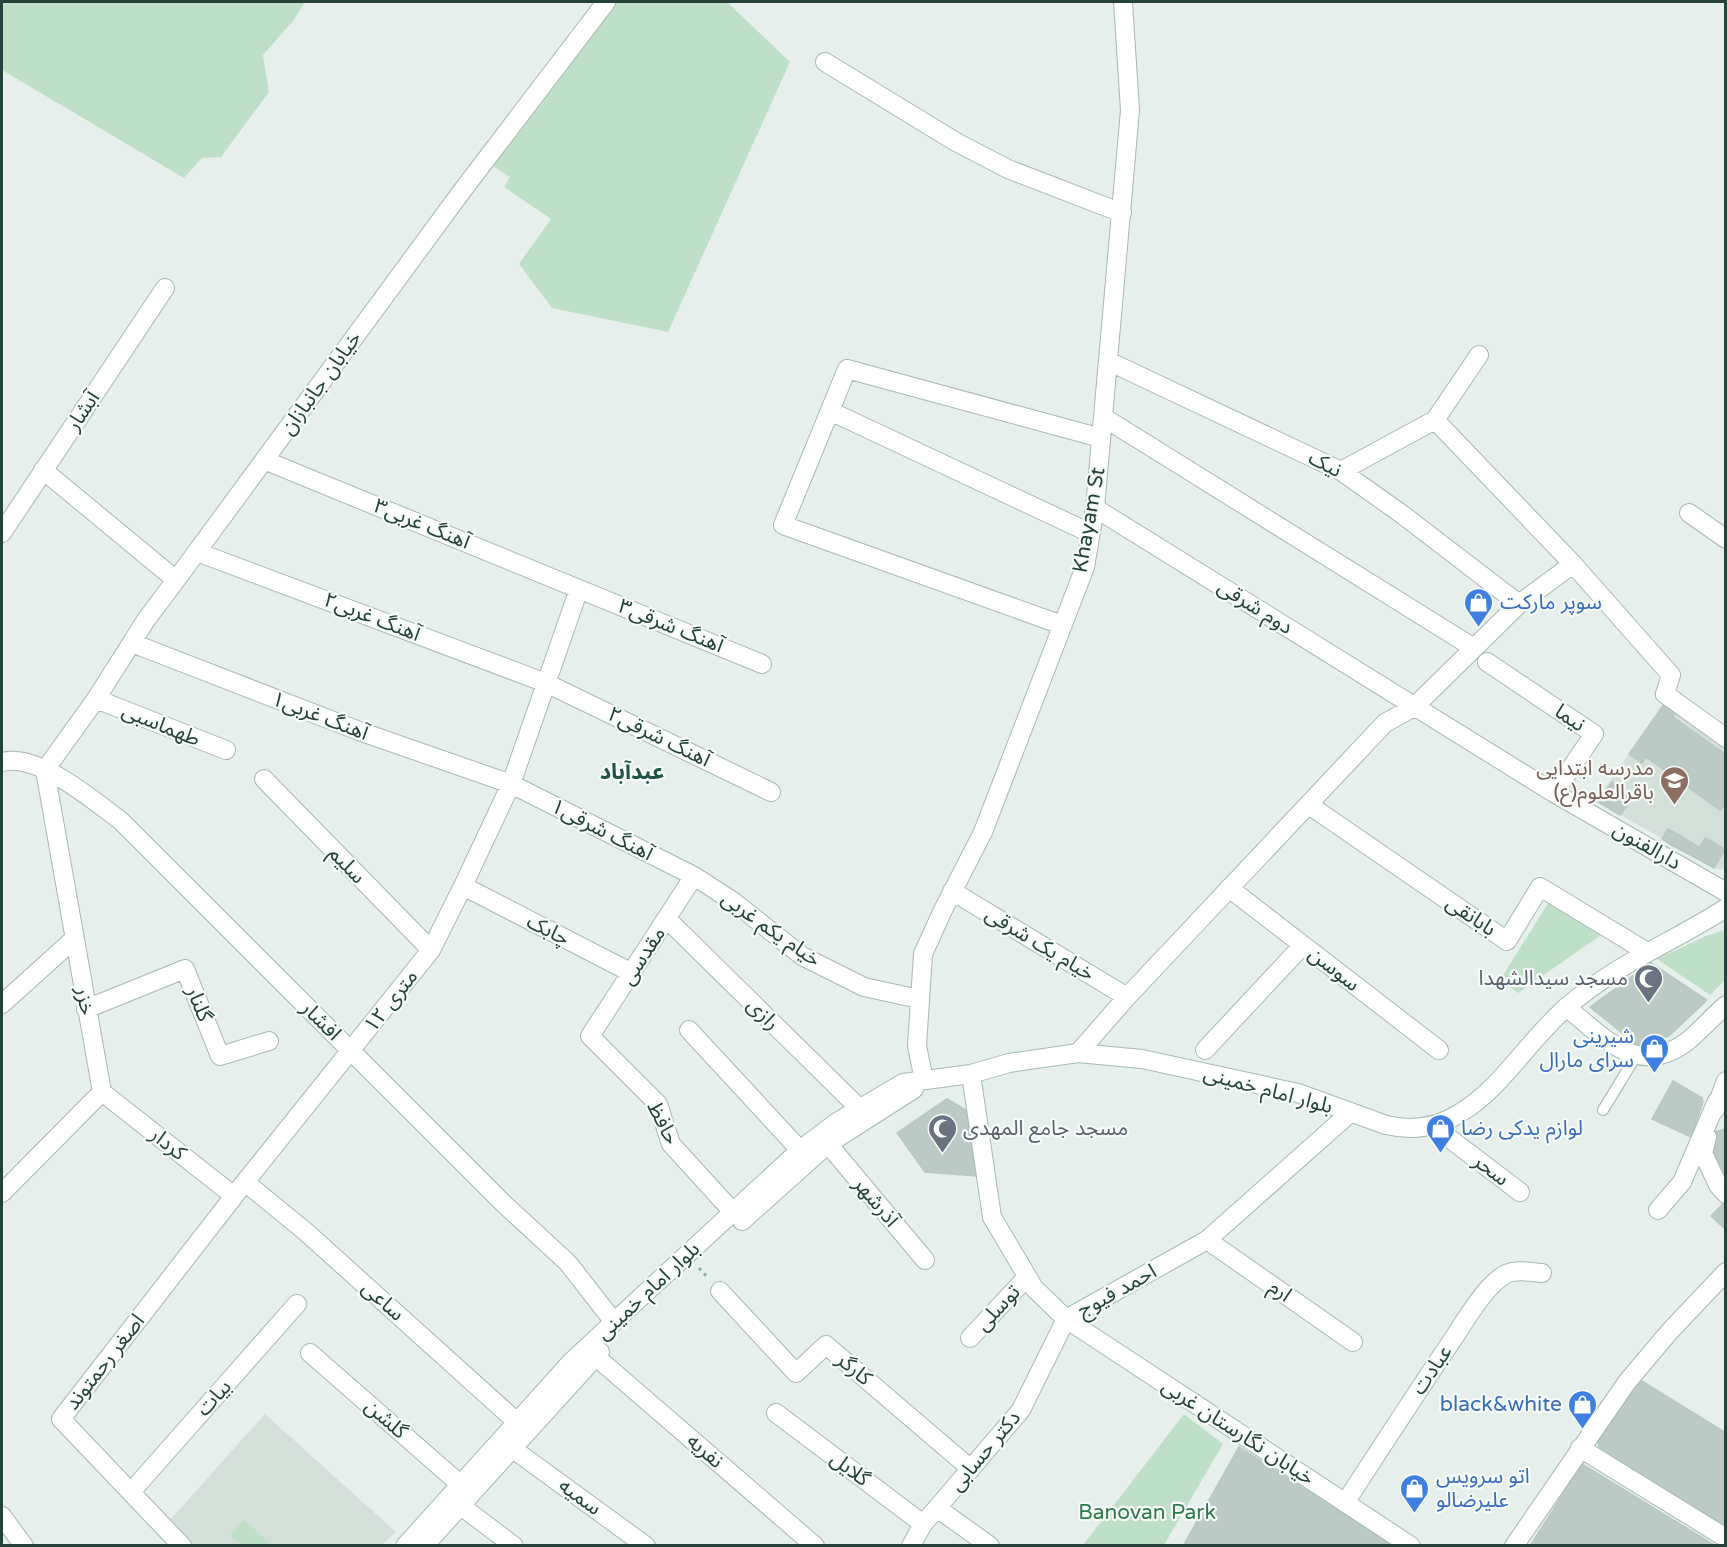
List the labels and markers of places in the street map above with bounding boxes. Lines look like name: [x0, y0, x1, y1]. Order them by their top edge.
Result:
shop icon: سوپر مارکت: [1463, 586, 1495, 628]
place label: سوپر مارکت: [1500, 590, 1602, 615]
place label: مدرسه ابتدایی باقرالعلوم(ع): [1536, 756, 1654, 808]
school or university icon: مدرسه ابتدایی باقرالعلوم(ع): [1659, 764, 1691, 806]
mosque icon: مسجد سیدالشهدا: [1633, 962, 1665, 1004]
place label: مسجد سیدالشهدا: [1479, 966, 1628, 991]
place label: شیرینی سرای مارال: [1539, 1024, 1634, 1073]
shop icon: شیرینی سرای مارال: [1639, 1032, 1671, 1074]
mosque icon: مسجد جامع المهدی: [926, 1112, 958, 1154]
shop icon: لوازم یدکی رضا: [1424, 1112, 1456, 1154]
place label: مسجد جامع المهدی: [963, 1116, 1128, 1143]
place label: لوازم یدکی رضا: [1461, 1116, 1583, 1144]
shop icon: black&white: [1567, 1388, 1599, 1430]
place label: black&white: [1440, 1392, 1562, 1417]
place label: اتو سرویس علیرضالو: [1436, 1464, 1530, 1513]
shop icon: اتو سرویس علیرضالو: [1399, 1472, 1431, 1514]

